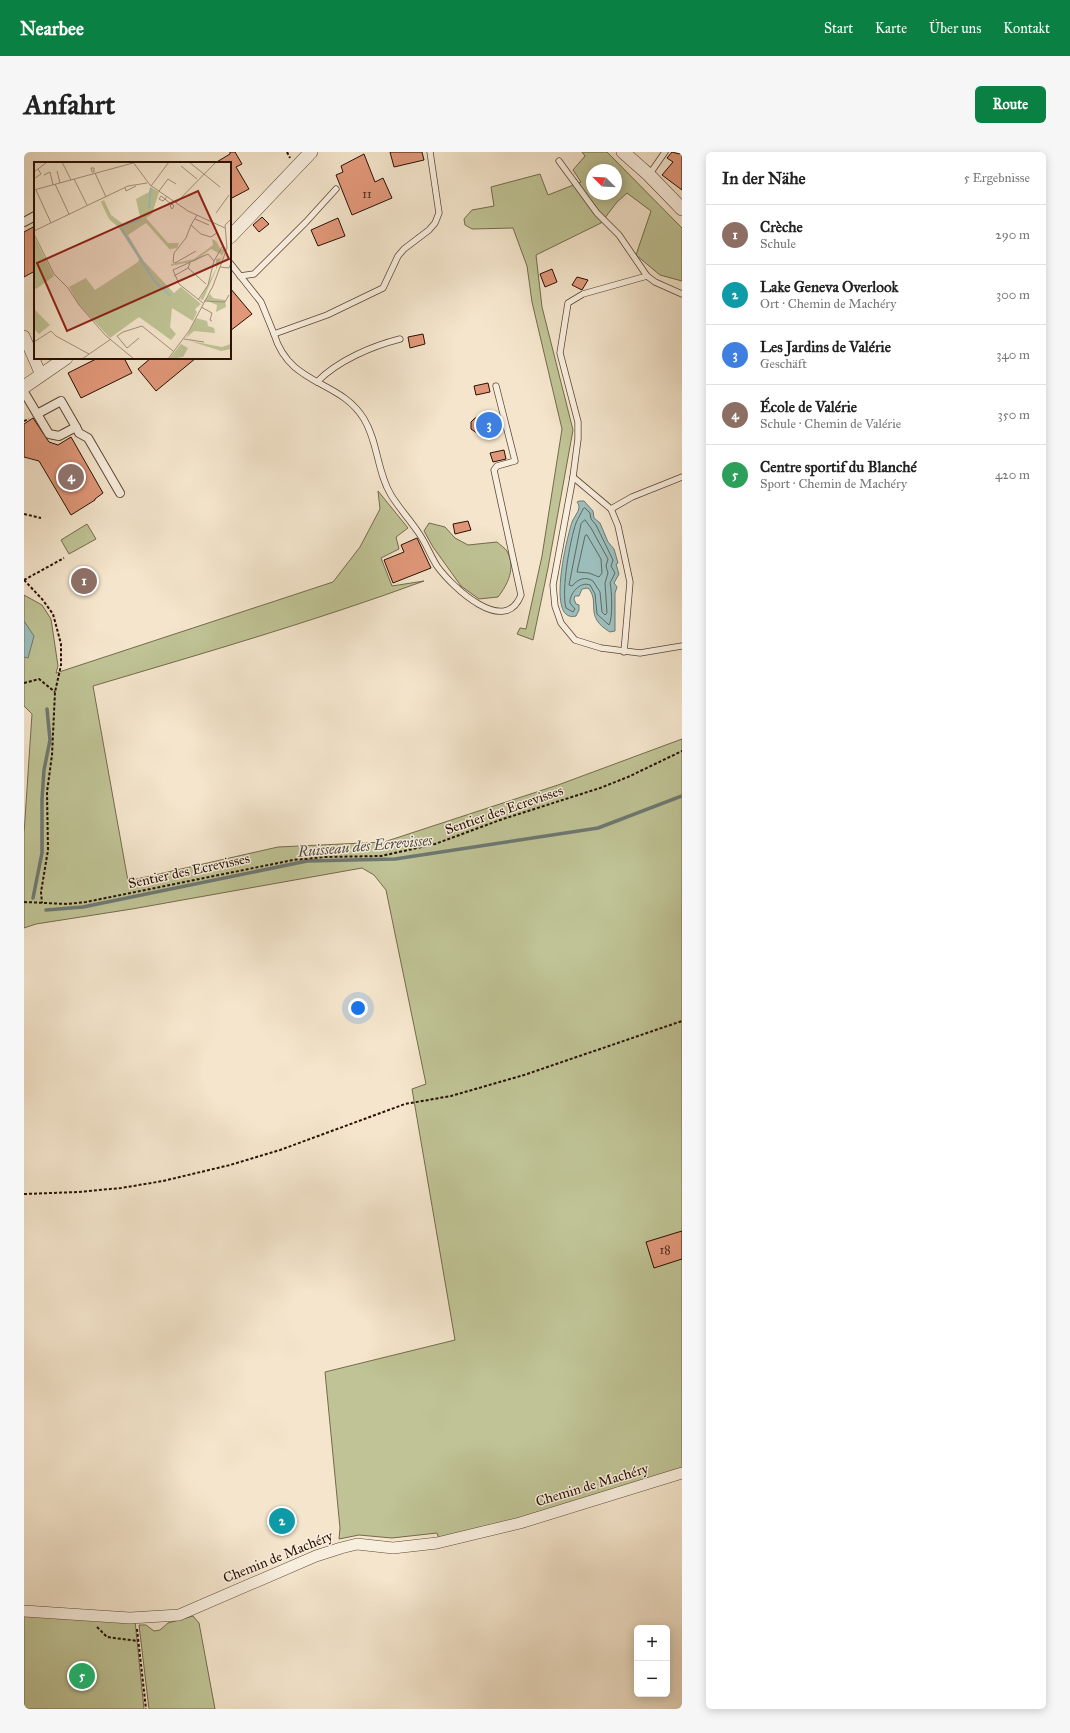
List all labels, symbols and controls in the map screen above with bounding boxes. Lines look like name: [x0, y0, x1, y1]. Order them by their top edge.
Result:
text: Nearbee: [20, 17, 84, 40]
text: Start: [824, 20, 853, 37]
text: Karte: [875, 20, 907, 37]
text: Über uns: [929, 20, 981, 37]
text: Kontakt: [1003, 20, 1050, 37]
button: Route: [975, 86, 1046, 123]
text: Anfahrt: [24, 87, 115, 122]
inset map: [34, 162, 231, 359]
north arrow: [586, 164, 622, 200]
text: In der Nähe: [722, 168, 806, 189]
text: 5 Ergebnisse: [964, 170, 1030, 186]
house number: 11: [362, 187, 372, 201]
text: Crèche: [760, 218, 803, 236]
text: 1: [732, 227, 738, 243]
text: 290 m: [995, 227, 1030, 243]
text: Schule: [760, 236, 796, 252]
text: Lake Geneva Overlook: [760, 278, 898, 296]
text: 2: [732, 287, 738, 303]
text: 300 m: [996, 287, 1030, 303]
text: Ort · Chemin de Machéry: [760, 296, 896, 312]
text: Les Jardins de Valérie: [760, 338, 891, 356]
text: 3: [732, 347, 738, 363]
text: 340 m: [996, 347, 1030, 363]
text: Geschäft: [760, 356, 807, 372]
text: École de Valérie: [760, 398, 857, 416]
text: 4: [731, 407, 739, 423]
text: 350 m: [997, 407, 1030, 423]
pin: 3: [476, 410, 502, 440]
text: Schule · Chemin de Valérie: [760, 416, 901, 432]
text: Centre sportif du Blanché: [760, 458, 917, 476]
pin: 4: [58, 462, 84, 492]
text: 5: [732, 467, 738, 483]
text: 420 m: [995, 467, 1030, 483]
text: Sport · Chemin de Machéry: [760, 476, 907, 492]
pin: 1: [71, 566, 97, 596]
street label: Sentier des Ecrevisses: [443, 782, 565, 838]
water label: Ruisseau des Ecrevisses: [296, 831, 434, 861]
street label: Sentier des Ecrevisses: [127, 850, 251, 892]
your location: [348, 998, 368, 1018]
house number: 18: [659, 1243, 671, 1257]
street label: Chemin de Machéry: [534, 1460, 651, 1510]
pin: 2: [269, 1506, 295, 1536]
street label: Chemin de Machéry: [221, 1527, 336, 1587]
map controls: [634, 1625, 670, 1697]
button: +: [634, 1625, 670, 1661]
pin: 5: [69, 1661, 95, 1691]
button: −: [634, 1661, 670, 1697]

